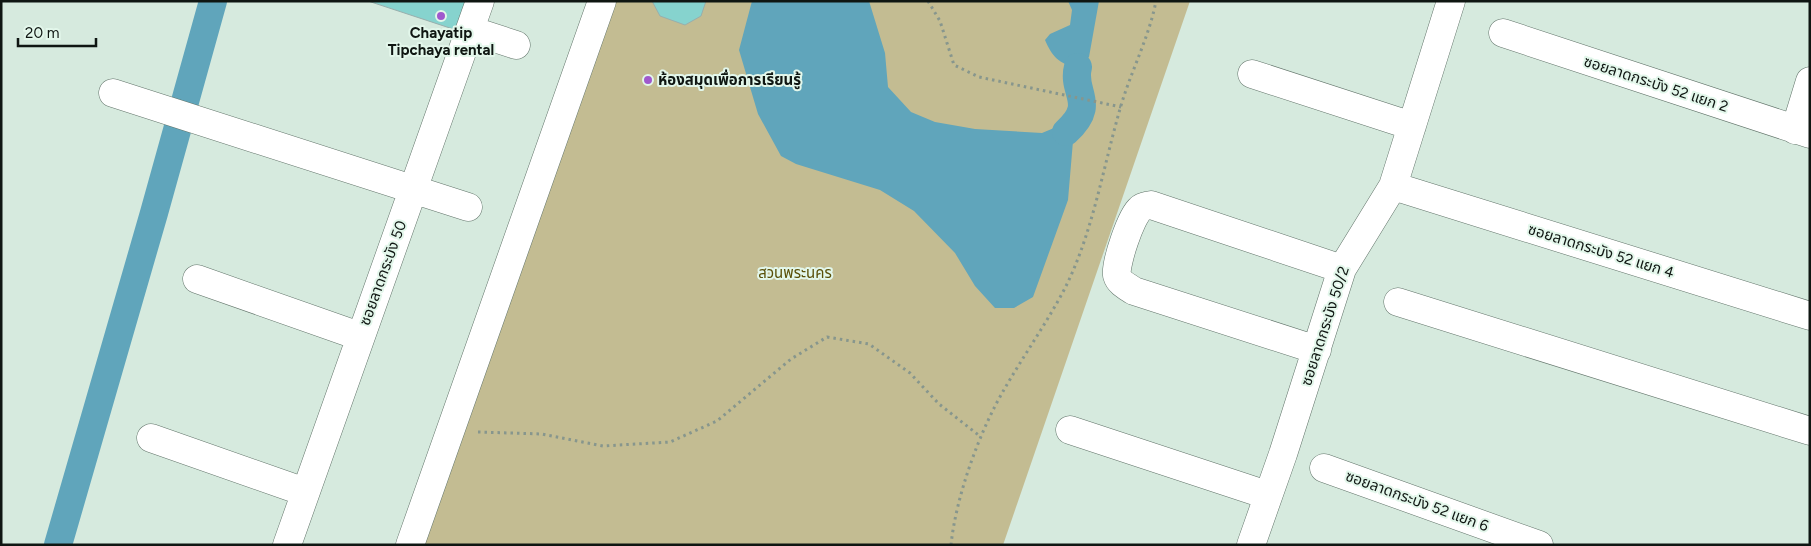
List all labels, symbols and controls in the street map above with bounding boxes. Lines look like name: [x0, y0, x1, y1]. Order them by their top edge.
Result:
marker: Chayatip Tipchaya rental: [435, 10, 447, 22]
scale bar: [18, 15, 95, 47]
text: 20 m: [25, 24, 59, 42]
place label: Chayatip Tipchaya rental: [388, 24, 494, 59]
street label: ซอยลาดกระบัง 52 แยก 2: [1582, 52, 1730, 116]
place label: ห้องสมุดเพื่อการเรียนรู้: [658, 69, 801, 90]
marker: ห้องสมุดเพื่อการเรียนรู้: [642, 74, 654, 86]
street label: ซอยลาดกระบัง 50: [356, 218, 410, 328]
street label: ซอยลาดกระบัง 52 แยก 4: [1526, 220, 1676, 282]
park label: สวนพระนคร: [758, 264, 832, 282]
street label: ซอยลาดกระบัง 50/2: [1297, 264, 1353, 388]
street label: ซอยลาดกระบัง 52 แยก 6: [1343, 467, 1491, 535]

